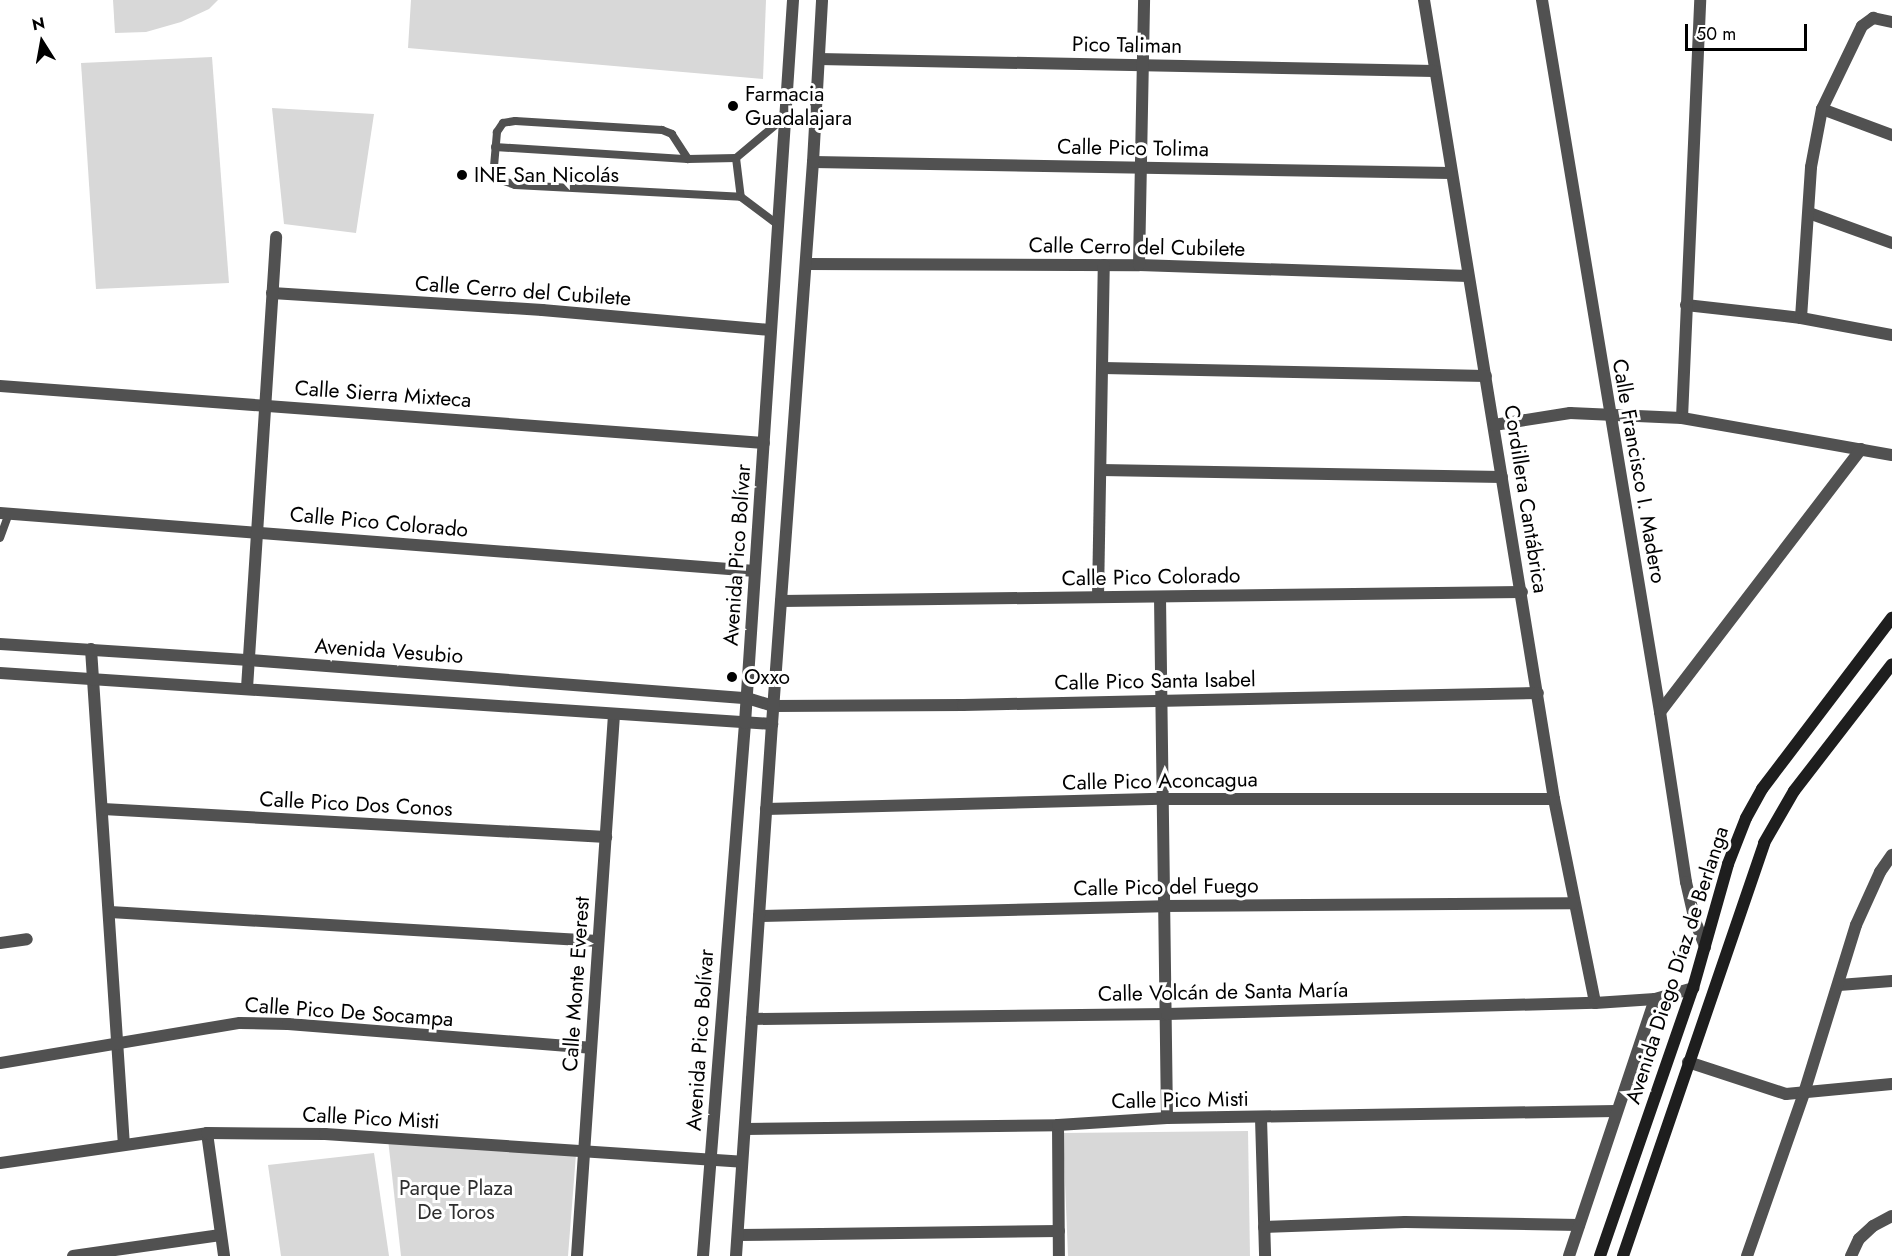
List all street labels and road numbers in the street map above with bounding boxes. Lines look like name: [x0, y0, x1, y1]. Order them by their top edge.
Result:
street label: Pico Taliman: [1072, 31, 1182, 59]
street label: Calle Pico Tolima: [1057, 134, 1209, 162]
street label: Calle Cerro del Cubilete: [1029, 233, 1245, 261]
street label: Calle Cerro del Cubilete: [414, 271, 632, 311]
street label: Calle Francisco I. Madero: [1607, 357, 1671, 585]
street label: Calle Sierra Mixteca: [294, 375, 472, 413]
street label: Cordillera Cantábrica: [1499, 403, 1553, 595]
street label: Avenida Pico Bolívar: [718, 463, 756, 647]
street label: Calle Pico Colorado: [289, 502, 469, 542]
street label: Calle Pico Colorado: [1061, 563, 1241, 591]
street label: Avenida Vesubio: [314, 633, 464, 669]
street label: Calle Pico Santa Isabel: [1054, 667, 1256, 695]
street label: Calle Pico Aconcagua: [1062, 767, 1258, 795]
street label: Calle Pico Dos Conos: [259, 786, 453, 822]
street label: Avenida Diego Díaz de Berlanga: [1620, 823, 1734, 1107]
street label: Calle Pico del Fuego: [1073, 873, 1259, 901]
street label: Calle Monte Everest: [557, 896, 595, 1072]
street label: Avenida Pico Bolívar: [681, 948, 719, 1132]
street label: Calle Volcán de Santa María: [1098, 977, 1348, 1007]
street label: Calle Pico De Socampa: [244, 992, 454, 1032]
street label: Calle Pico Misti: [1111, 1086, 1249, 1114]
street label: Calle Pico Misti: [302, 1102, 440, 1134]

